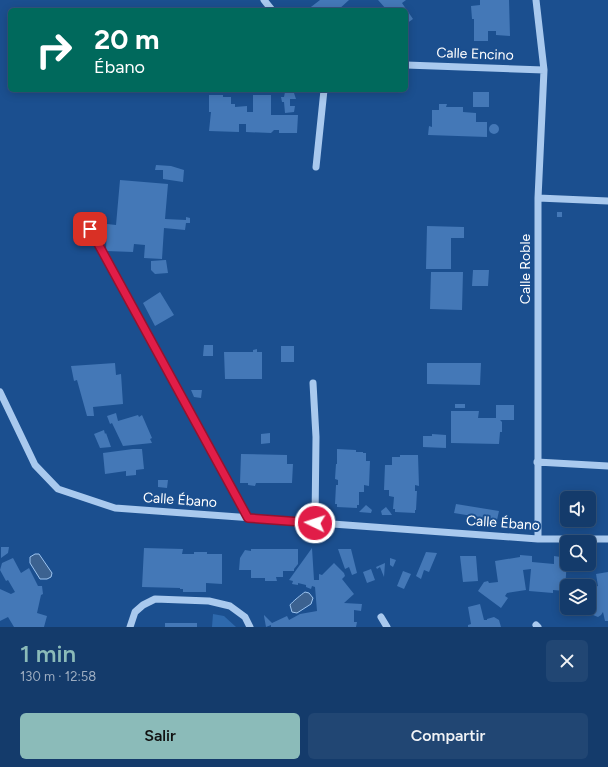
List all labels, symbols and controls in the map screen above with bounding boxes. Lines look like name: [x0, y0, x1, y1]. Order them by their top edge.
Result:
text: 20 m: [94, 22, 159, 56]
icon: right: [28, 24, 80, 76]
street label: Calle Encino: [436, 44, 514, 64]
text: Ébano: [94, 56, 145, 78]
pin: [73, 212, 107, 246]
icon: arrive: [79, 218, 101, 240]
street label: Calle Roble: [517, 233, 534, 304]
street label: Calle Ébano: [142, 489, 218, 511]
map controls: [560, 491, 596, 615]
button: sound: [560, 491, 596, 527]
position arrow: [294, 502, 336, 544]
street label: Calle Ébano: [465, 512, 541, 534]
button: search: [560, 535, 596, 571]
button: layers: [560, 579, 596, 615]
text: 1 min: [20, 639, 76, 668]
button: close: [546, 640, 588, 682]
text: 130 m · 12:58: [20, 669, 96, 684]
button: Salir: [20, 713, 300, 759]
button: Compartir: [308, 713, 588, 759]

